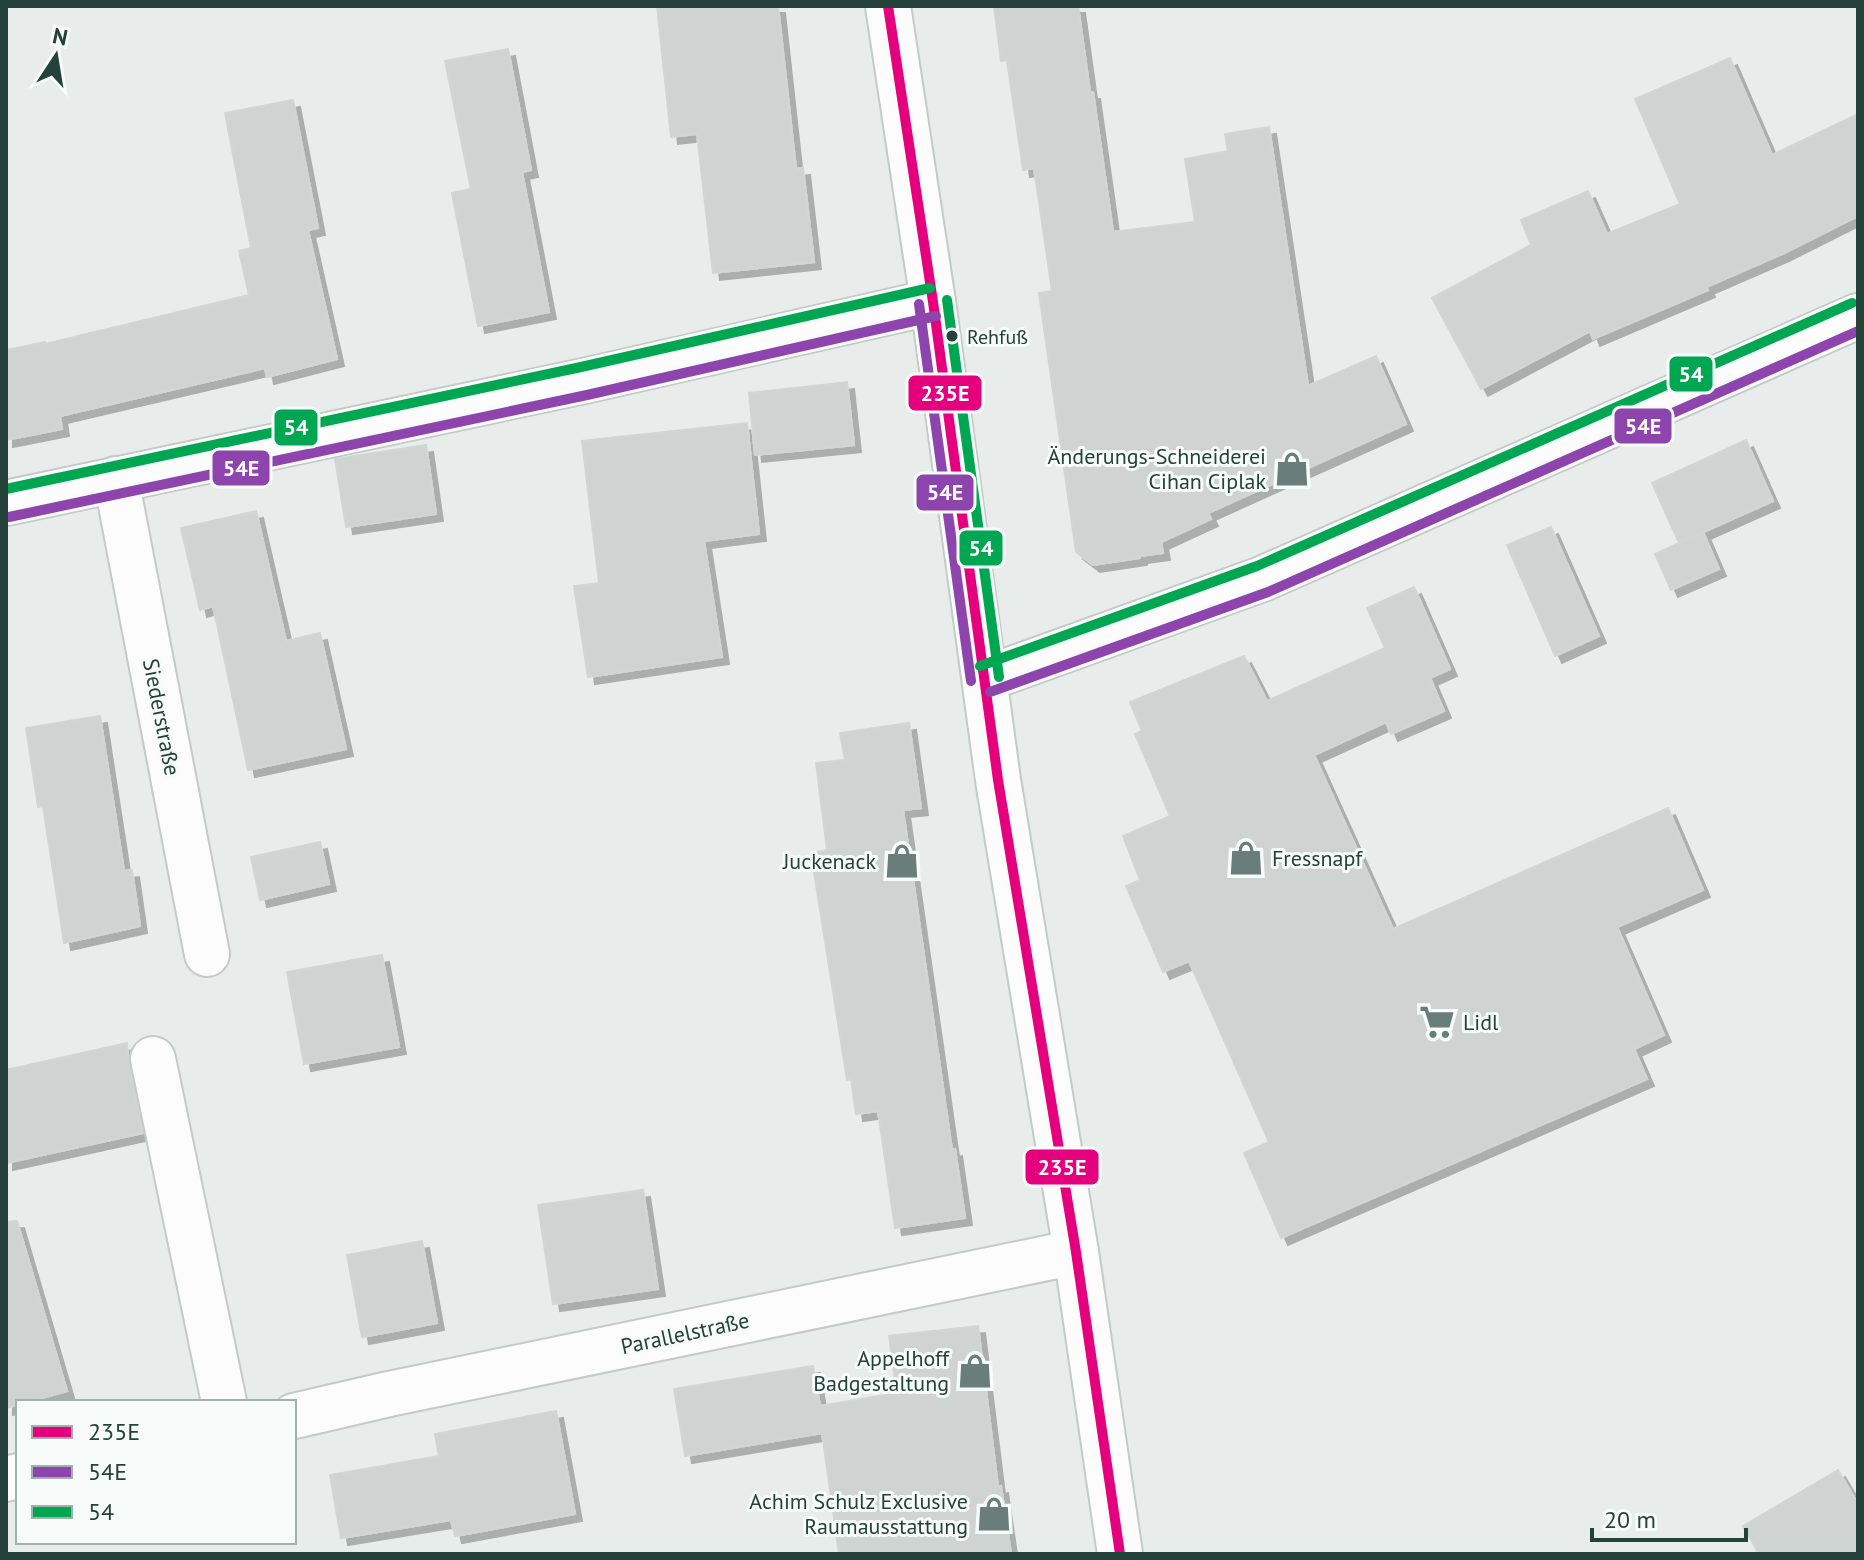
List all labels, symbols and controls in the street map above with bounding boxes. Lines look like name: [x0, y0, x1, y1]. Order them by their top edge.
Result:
north arrow: [16, 16, 96, 96]
text: N: [50, 21, 70, 52]
place label: Rehfuß: [967, 324, 1028, 350]
marker: Rehfuß: [944, 328, 960, 344]
line badge: 54: [1668, 355, 1714, 393]
text: 54: [1679, 360, 1704, 388]
line badge: 235E: [907, 374, 983, 412]
text: 235E: [921, 379, 969, 407]
line badge: 54E: [1613, 407, 1673, 445]
line badge: 54: [273, 408, 319, 447]
text: 54E: [1625, 412, 1661, 440]
text: 54: [284, 413, 309, 441]
place label: Änderungs-Schneiderei Cihan Ciplak: [1047, 442, 1266, 495]
line badge: 54E: [211, 449, 271, 487]
shop icon: Änderungs-Schneiderei Cihan Ciplak: [1273, 450, 1311, 488]
text: 54E: [223, 454, 259, 482]
line badge: 54E: [915, 473, 975, 512]
text: 54E: [927, 478, 963, 506]
line badge: 54: [958, 529, 1004, 567]
text: 54: [969, 534, 994, 562]
street label: Siederstraße: [137, 656, 187, 778]
shop icon: Fressnapf: [1227, 839, 1265, 877]
shop icon: Juckenack: [883, 842, 921, 880]
place label: Fressnapf: [1272, 844, 1363, 872]
place label: Juckenack: [782, 847, 876, 875]
supermarket icon: Lidl: [1418, 1003, 1456, 1041]
place label: Lidl: [1463, 1008, 1499, 1036]
line badge: 235E: [1024, 1148, 1100, 1186]
text: 235E: [1038, 1153, 1086, 1181]
street label: Parallelstraße: [618, 1306, 752, 1360]
place label: Appelhoff Badgestaltung: [813, 1344, 950, 1397]
shop icon: Appelhoff Badgestaltung: [956, 1352, 994, 1390]
legend: [16, 1400, 296, 1544]
text: 235E: [88, 1416, 140, 1447]
text: 54E: [88, 1456, 127, 1487]
place label: Achim Schulz Exclusive Raumausstattung: [749, 1487, 968, 1540]
scale bar: [1592, 1492, 1746, 1542]
shop icon: Achim Schulz Exclusive Raumausstattung: [975, 1495, 1013, 1533]
text: 54: [88, 1496, 114, 1527]
text: 20 m: [1604, 1504, 1656, 1535]

